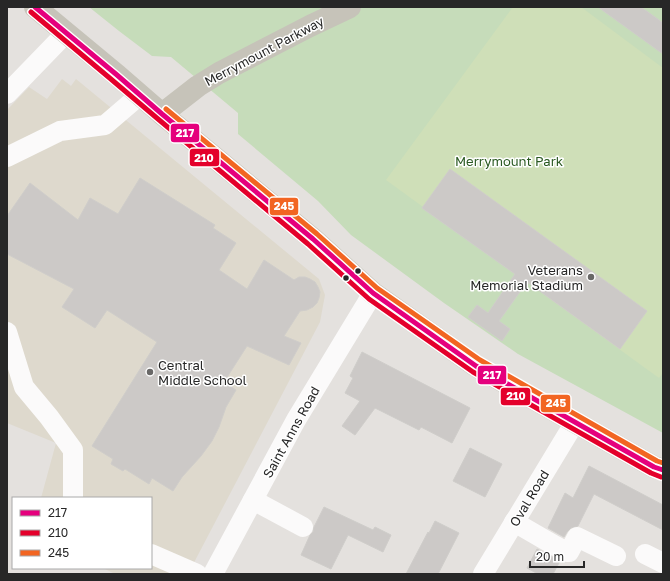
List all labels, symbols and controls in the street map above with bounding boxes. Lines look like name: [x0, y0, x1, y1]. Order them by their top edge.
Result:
street label: Merrymount Parkway: [202, 12, 327, 89]
line badge: 217: [170, 123, 200, 143]
text: 217: [176, 126, 194, 139]
line badge: 210: [189, 148, 220, 167]
text: 210: [194, 151, 214, 164]
park label: Merrymount Park: [455, 153, 564, 169]
line badge: 245: [269, 197, 299, 216]
text: 245: [274, 199, 294, 212]
place label: Veterans Memorial Stadium: [470, 262, 583, 293]
unlabelled marker: [353, 266, 363, 276]
marker: Veterans Memorial Stadium: [586, 272, 596, 282]
unlabelled marker: [341, 273, 351, 283]
place label: Central Middle School: [158, 357, 247, 388]
line badge: 217: [477, 365, 507, 385]
marker: Central Middle School: [145, 367, 155, 377]
text: 217: [483, 368, 501, 381]
street label: Saint Anns Road: [259, 383, 323, 481]
line badge: 210: [500, 387, 531, 406]
text: 210: [506, 389, 526, 402]
line badge: 245: [540, 394, 571, 413]
text: 245: [546, 396, 566, 409]
street label: Oval Road: [506, 467, 552, 529]
legend: [12, 497, 152, 569]
text: 217: [48, 505, 67, 520]
text: 210: [48, 525, 68, 540]
scale bar: [530, 543, 584, 569]
text: 245: [48, 545, 69, 560]
text: 20 m: [536, 549, 564, 564]

